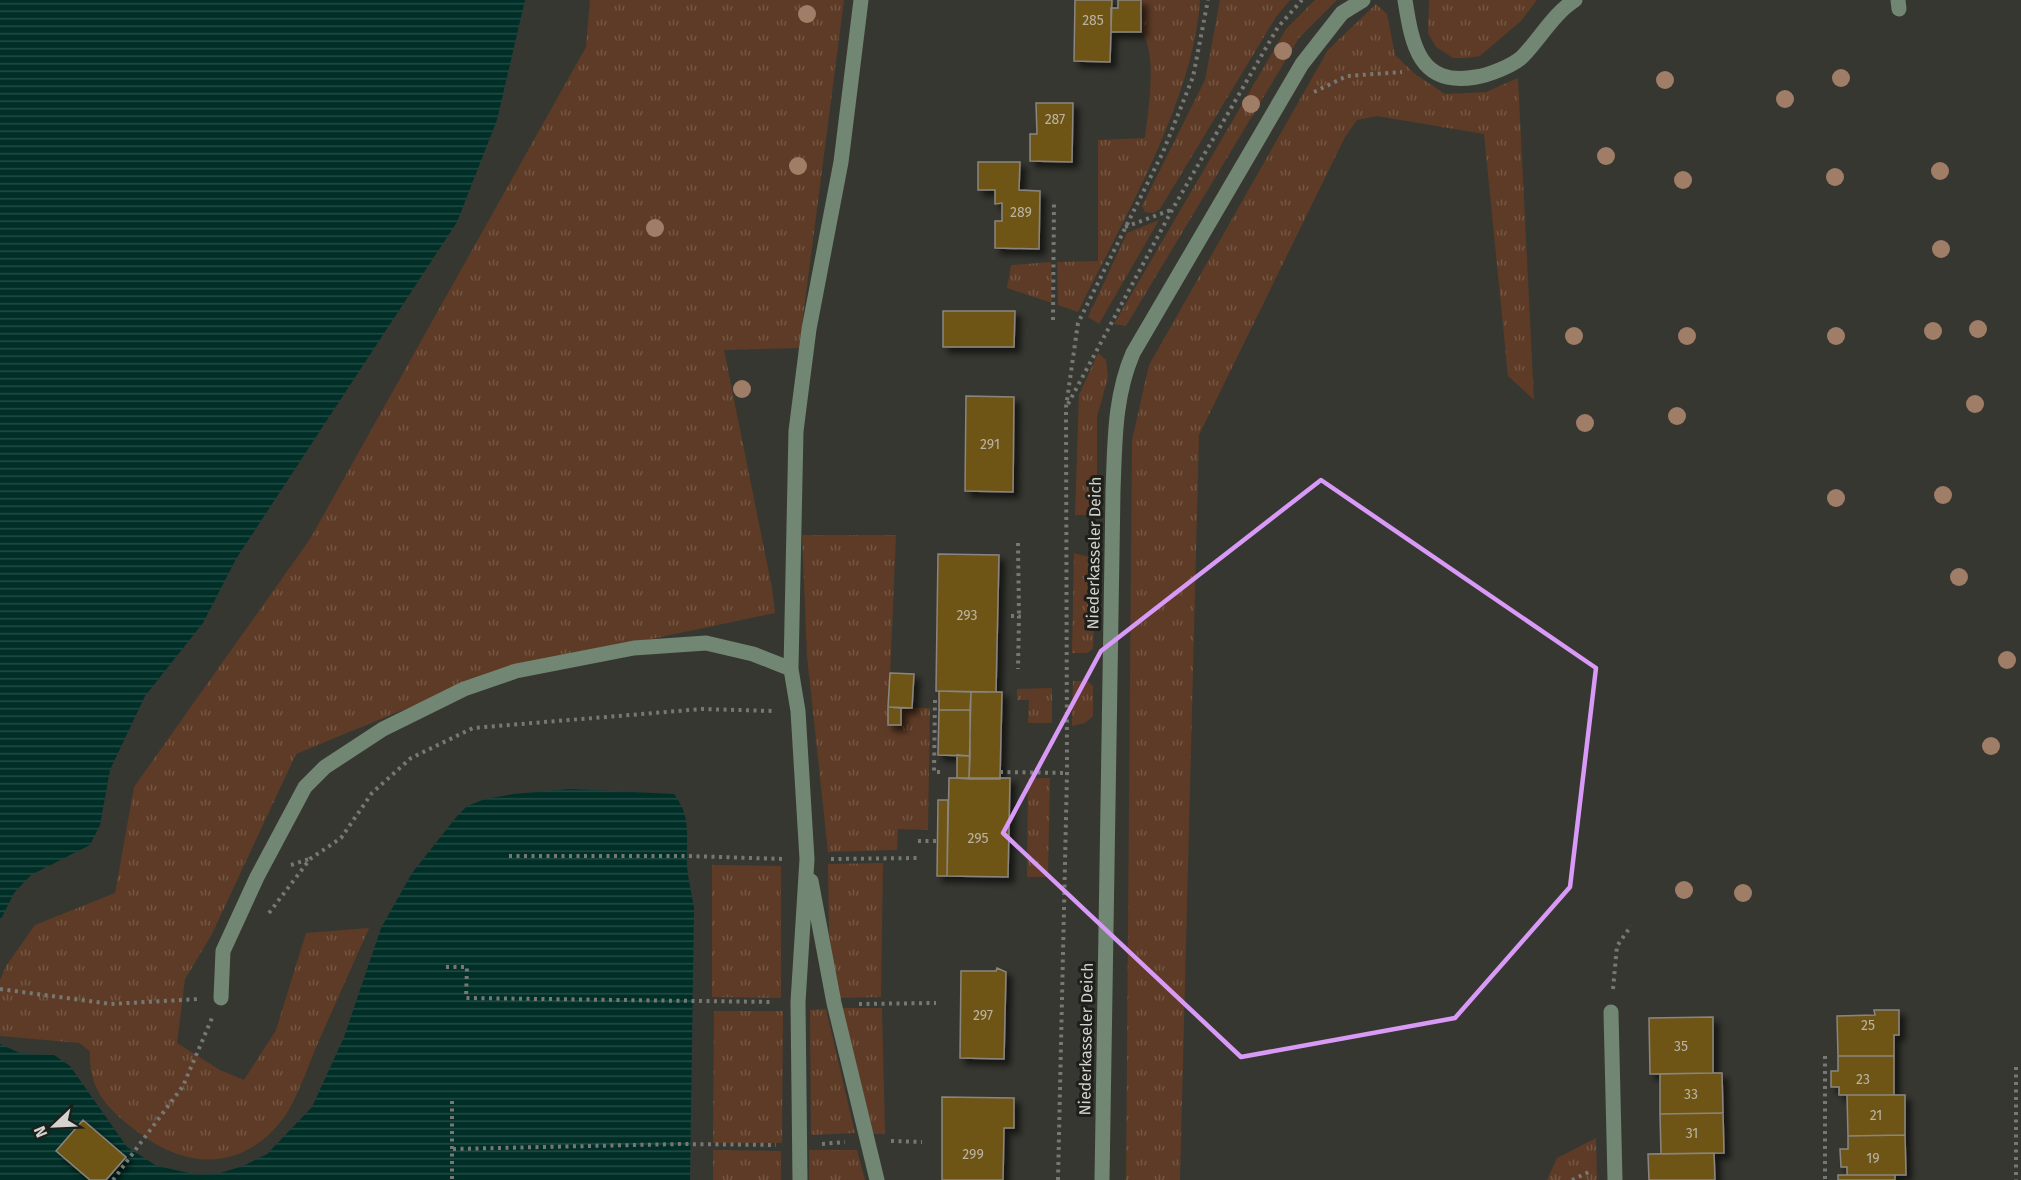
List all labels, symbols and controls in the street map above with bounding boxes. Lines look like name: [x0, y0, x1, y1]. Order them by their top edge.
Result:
house number: 285: [1082, 12, 1104, 29]
house number: 287: [1045, 111, 1065, 128]
house number: 289: [1010, 204, 1032, 221]
house number: 291: [980, 436, 1000, 453]
street label: Niederkasseler Deich: [1083, 476, 1105, 630]
house number: 293: [957, 607, 977, 624]
house number: 295: [967, 830, 989, 847]
street label: Niederkasseler Deich: [1075, 962, 1097, 1116]
house number: 297: [973, 1007, 993, 1024]
house number: 25: [1861, 1017, 1875, 1034]
house number: 35: [1674, 1038, 1688, 1055]
house number: 23: [1856, 1071, 1870, 1088]
house number: 33: [1684, 1086, 1698, 1103]
north arrow: [24, 1096, 84, 1156]
house number: 21: [1870, 1107, 1882, 1124]
text: N: [30, 1123, 51, 1140]
house number: 31: [1686, 1125, 1698, 1142]
house number: 299: [962, 1146, 984, 1163]
house number: 19: [1866, 1150, 1880, 1167]

